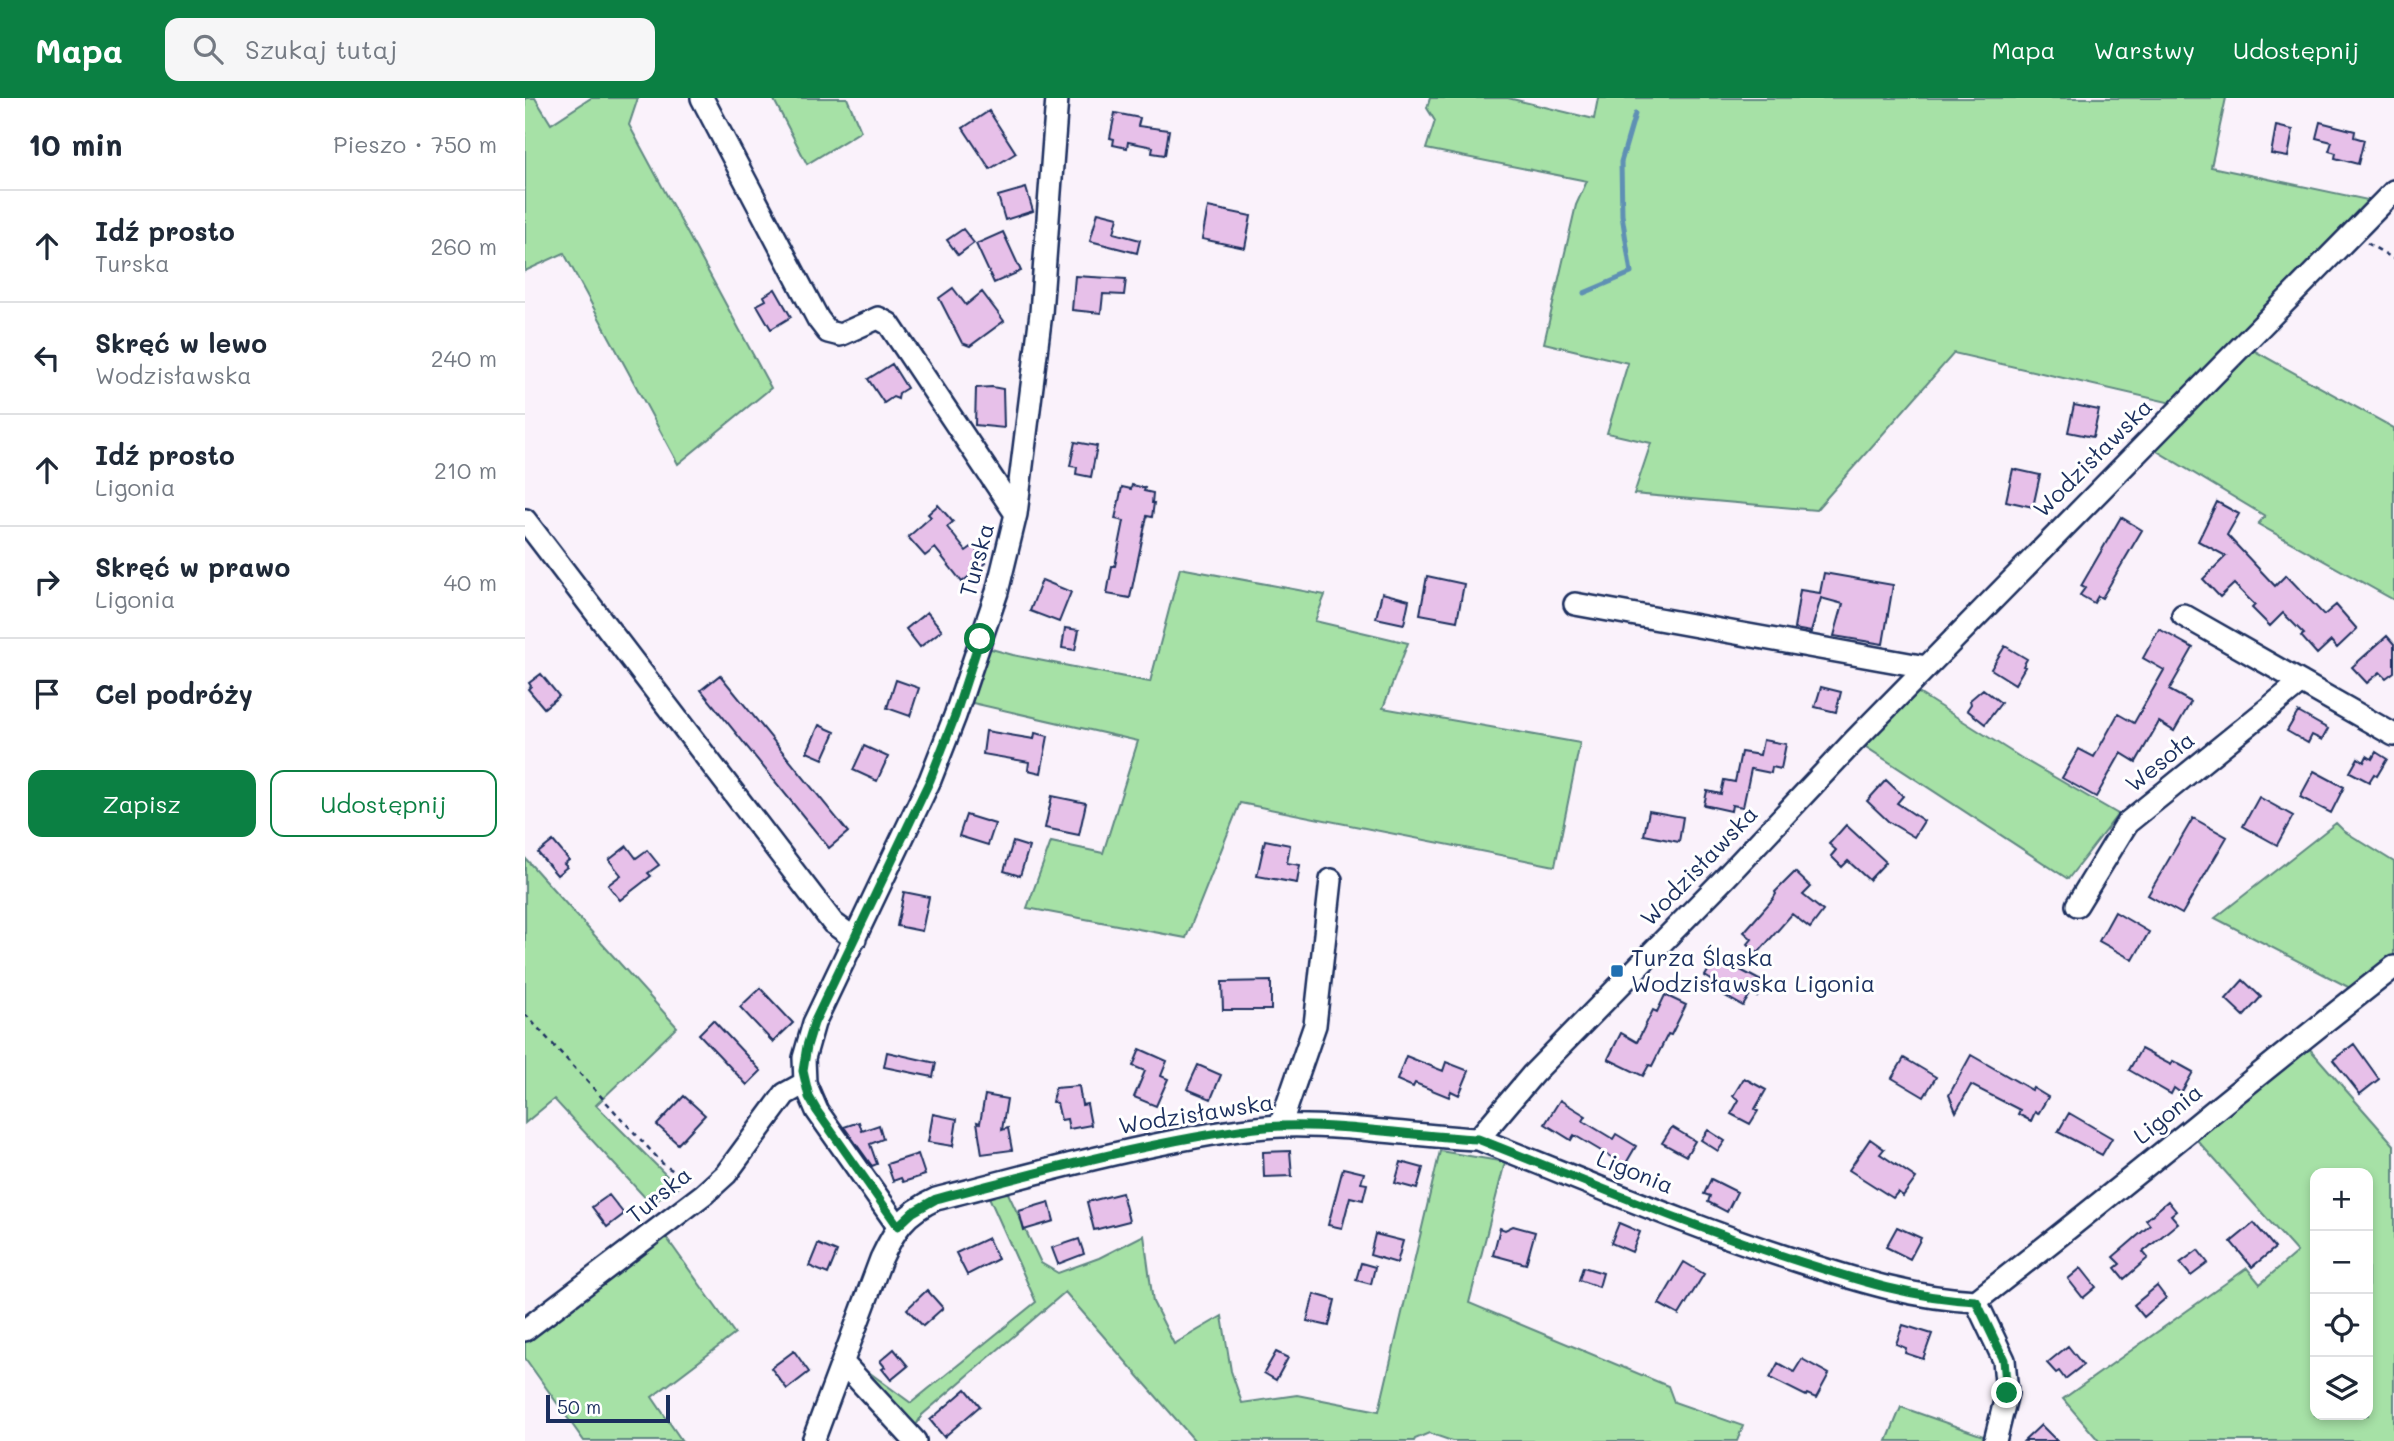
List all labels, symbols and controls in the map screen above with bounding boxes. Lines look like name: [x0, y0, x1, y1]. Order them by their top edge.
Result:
search box: [165, 18, 655, 81]
text: Mapa: [35, 28, 123, 71]
icon: search: [189, 30, 227, 68]
text: Szukaj tutaj: [245, 32, 397, 66]
text: Mapa: [1992, 34, 2055, 65]
text: Warstwy: [2093, 34, 2195, 65]
text: Udostępnij: [2233, 34, 2359, 65]
text: 10 min: [28, 124, 123, 164]
text: Pieszo · 750 m: [333, 129, 497, 159]
text: Idź prosto: [95, 214, 235, 248]
icon: ahead: [28, 227, 66, 265]
text: 260 m: [430, 231, 497, 261]
text: Turska: [95, 248, 170, 278]
text: Skręć w lewo: [95, 326, 267, 360]
icon: left: [28, 339, 66, 377]
text: 240 m: [431, 343, 497, 373]
text: Wodzisławska: [95, 360, 251, 390]
street label: Wodzisławska: [2026, 391, 2158, 523]
text: Idź prosto: [95, 438, 235, 472]
icon: ahead: [28, 451, 66, 489]
text: 210 m: [434, 455, 497, 485]
text: Ligonia: [95, 472, 175, 502]
street label: Turska: [952, 520, 1000, 600]
text: Skręć w prawo: [95, 550, 290, 584]
icon: right: [28, 563, 66, 601]
text: 40 m: [444, 567, 497, 597]
text: Ligonia: [95, 584, 175, 614]
route start: [964, 623, 995, 654]
icon: arrive: [28, 675, 66, 713]
text: Cel podróży: [95, 677, 253, 711]
street label: Wesoła: [2119, 724, 2200, 798]
button: Zapisz: [28, 770, 256, 837]
button: Udostępnij: [270, 770, 497, 837]
street label: Wodzisławska: [1633, 799, 1763, 932]
place label: Turza Śląska Wodzisławska Ligonia: [1631, 942, 1875, 998]
marker: Turza Śląska Wodzisławska Ligonia: [1609, 963, 1625, 979]
street label: Ligonia: [2127, 1076, 2208, 1150]
street label: Wodzisławska: [1116, 1086, 1275, 1140]
street label: Ligonia: [1593, 1142, 1678, 1200]
street label: Turska: [620, 1159, 697, 1229]
map controls: [2310, 1168, 2373, 1420]
button: +: [2310, 1168, 2373, 1231]
button: −: [2310, 1231, 2373, 1294]
button: locate: [2310, 1294, 2373, 1357]
button: layers: [2310, 1357, 2373, 1420]
route end: [1991, 1377, 2022, 1408]
scale bar: [546, 1392, 670, 1424]
text: 50 m: [557, 1394, 601, 1419]

